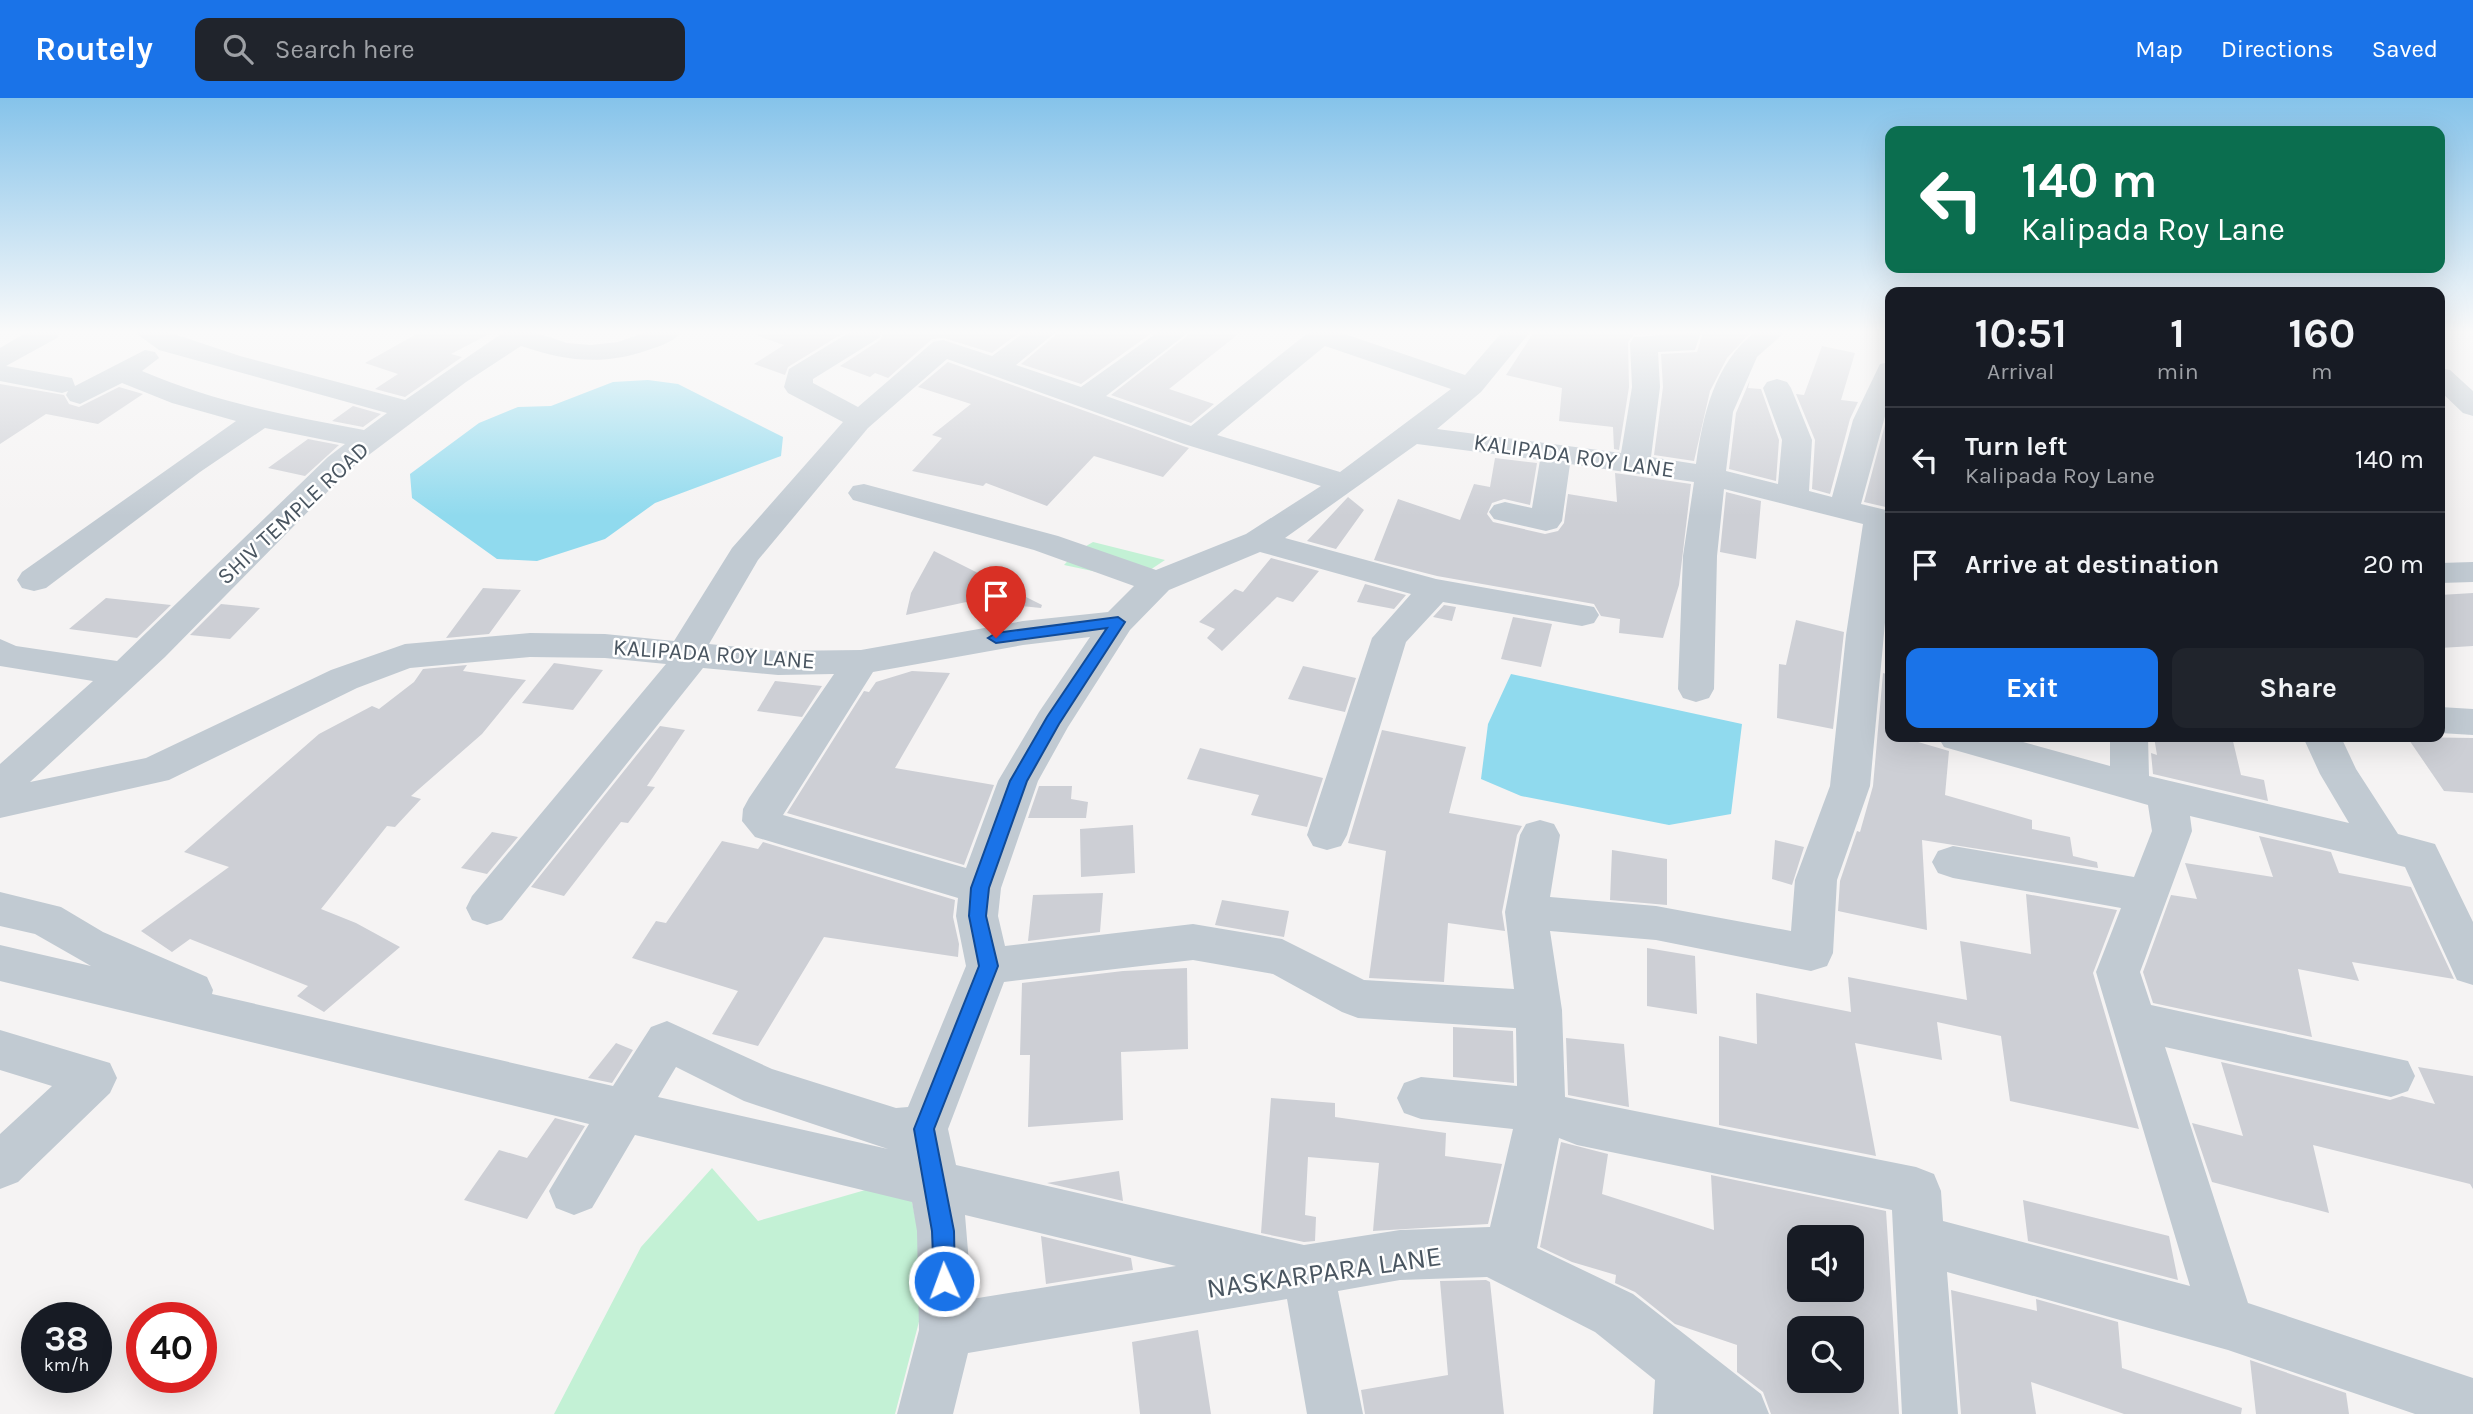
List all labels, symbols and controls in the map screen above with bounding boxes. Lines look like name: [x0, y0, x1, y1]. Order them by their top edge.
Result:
search box: [195, 18, 685, 81]
text: Routely: [35, 30, 153, 68]
icon: search: [219, 30, 257, 68]
text: Search here: [275, 34, 415, 65]
text: Map: [2135, 35, 2183, 63]
text: Directions: [2221, 35, 2334, 63]
text: Saved: [2372, 35, 2438, 63]
text: 140 m: [2021, 152, 2158, 209]
icon: left: [1906, 154, 1997, 245]
text: Kalipada Roy Lane: [2021, 211, 2285, 248]
text: 10:51: [1975, 308, 2067, 358]
text: 1: [2170, 308, 2185, 358]
text: 160: [2288, 308, 2355, 358]
text: Arrival: [1987, 358, 2054, 385]
text: min: [2156, 358, 2199, 385]
text: m: [2311, 358, 2333, 385]
street label: KALIPADA ROY LANE: [1472, 429, 1676, 483]
text: Turn left: [1965, 431, 2067, 462]
street label: SHIV TEMPLE ROAD: [212, 436, 374, 590]
icon: left: [1906, 441, 1944, 479]
text: 140 m: [2355, 444, 2424, 475]
text: Kalipada Roy Lane: [1965, 462, 2155, 489]
icon: arrive: [1906, 546, 1944, 584]
text: Arrive at destination: [1965, 549, 2219, 580]
text: 20 m: [2363, 549, 2424, 580]
pin: [966, 566, 1026, 638]
icon: arrive: [977, 577, 1015, 615]
street label: KALIPADA ROY LANE: [612, 633, 816, 675]
button: Exit: [1906, 648, 2158, 728]
button: Share: [2172, 648, 2424, 728]
map controls: [1787, 1225, 1864, 1393]
button: sound: [1787, 1225, 1864, 1302]
street label: NASKARPARA LANE: [1204, 1239, 1444, 1305]
position arrow: [907, 1244, 981, 1318]
speed limit sign: 40: [126, 1302, 217, 1393]
button: search: [1787, 1316, 1864, 1393]
text: 38: [44, 1318, 89, 1359]
text: km/h: [44, 1354, 89, 1376]

